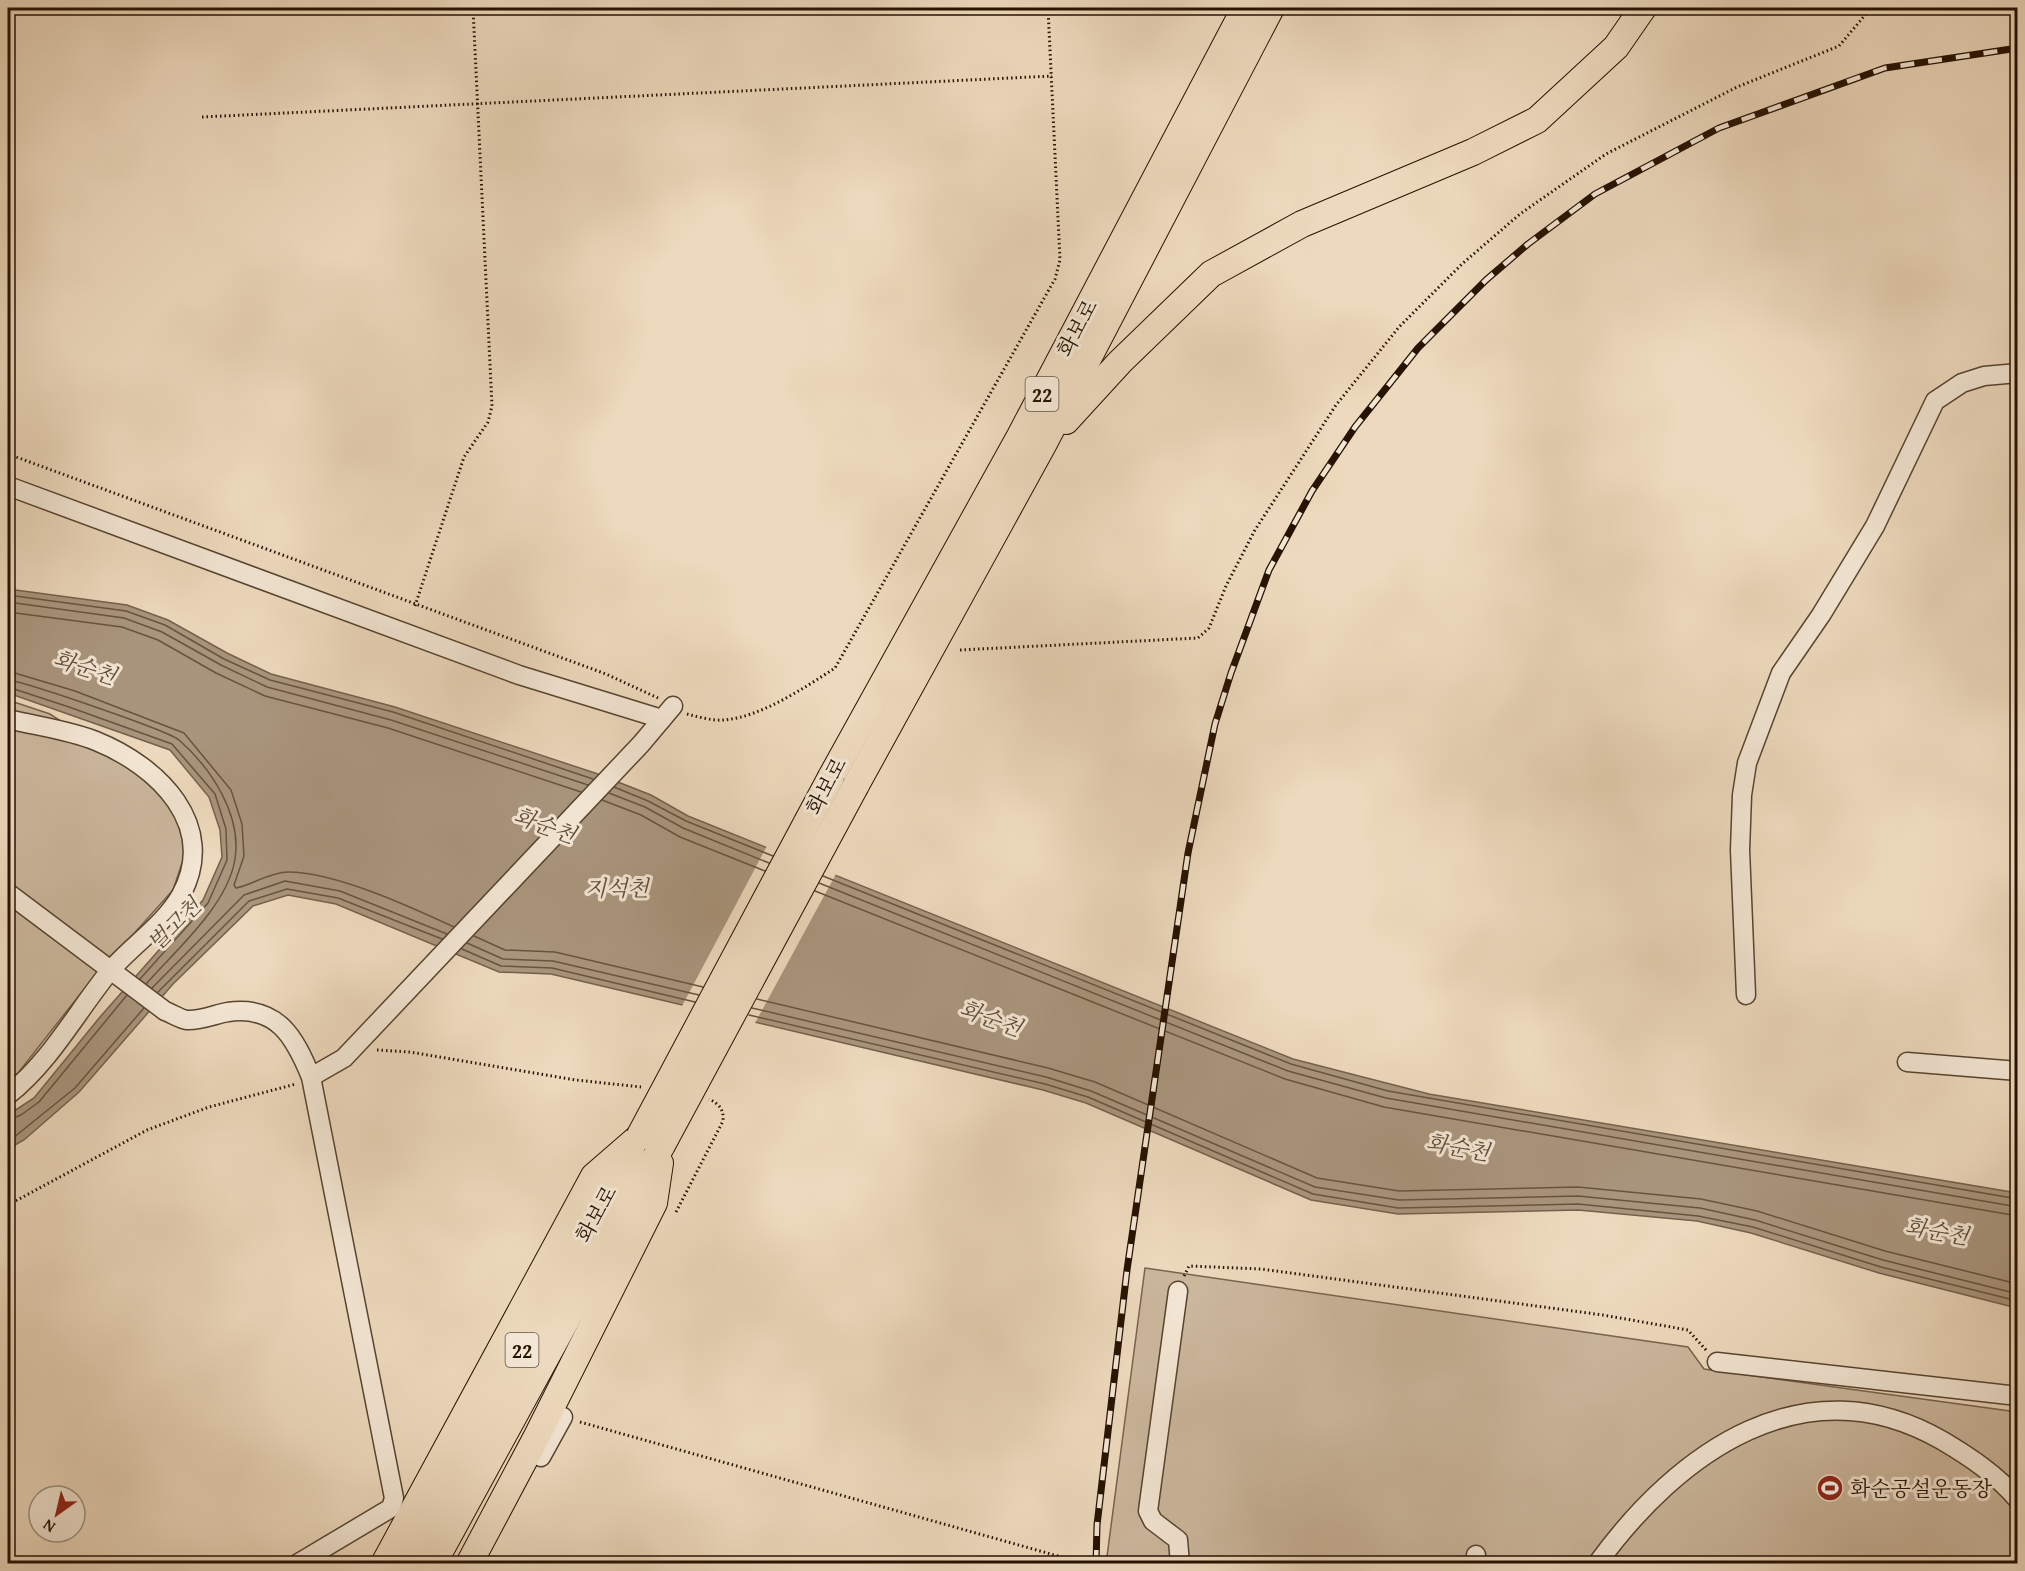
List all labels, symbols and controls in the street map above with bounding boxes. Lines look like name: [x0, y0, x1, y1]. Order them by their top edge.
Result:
street label: 화보로: [1049, 294, 1105, 362]
road number: 22: [1026, 377, 1058, 411]
water label: 화순천: [50, 642, 122, 693]
street label: 화보로: [798, 752, 854, 820]
water label: 화순천: [510, 799, 582, 852]
water label: 지석천: [585, 872, 651, 904]
water label: 벌고천: [140, 889, 209, 958]
water label: 화순천: [956, 992, 1028, 1045]
water label: 화순천: [1424, 1126, 1494, 1169]
street label: 화보로: [568, 1180, 624, 1248]
water label: 화순천: [1903, 1210, 1973, 1253]
road number: 22: [506, 1333, 538, 1367]
sports icon: 화순공설운동장: [1815, 1473, 1845, 1503]
place label: 화순공설운동장: [1850, 1473, 1993, 1504]
north arrow: [27, 1484, 87, 1544]
text: N: [37, 1513, 60, 1539]

